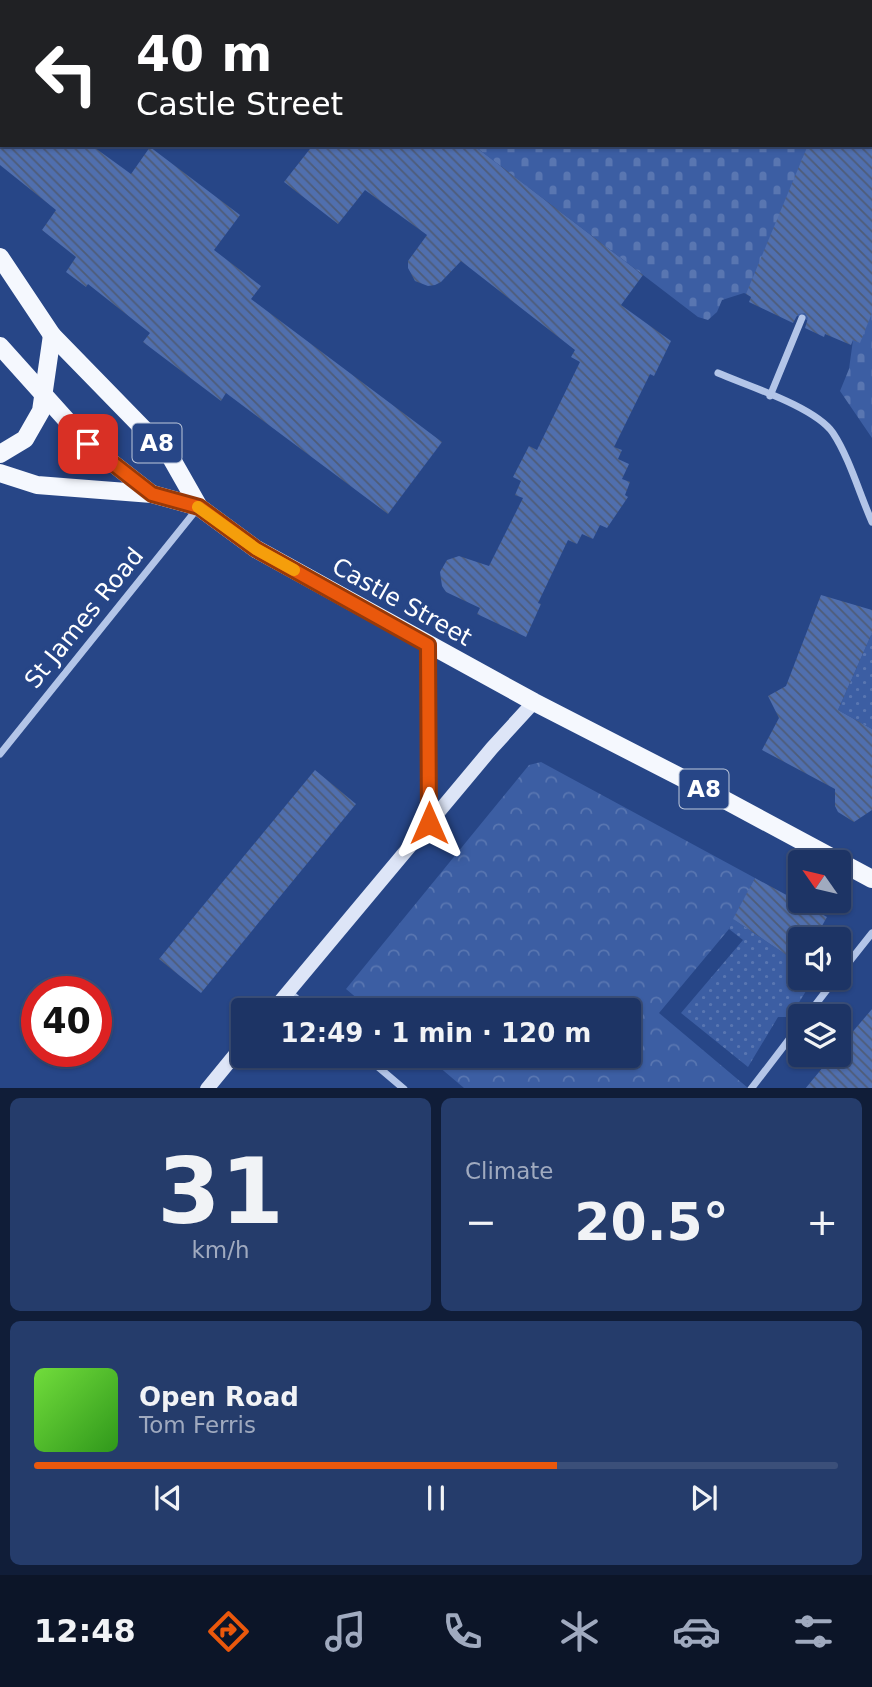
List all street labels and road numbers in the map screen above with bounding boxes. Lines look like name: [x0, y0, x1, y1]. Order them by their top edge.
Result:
road number: A8: [132, 424, 182, 462]
street label: St James Road: [19, 542, 149, 694]
street label: Castle Street: [327, 552, 477, 652]
road number: A8: [680, 769, 728, 808]

